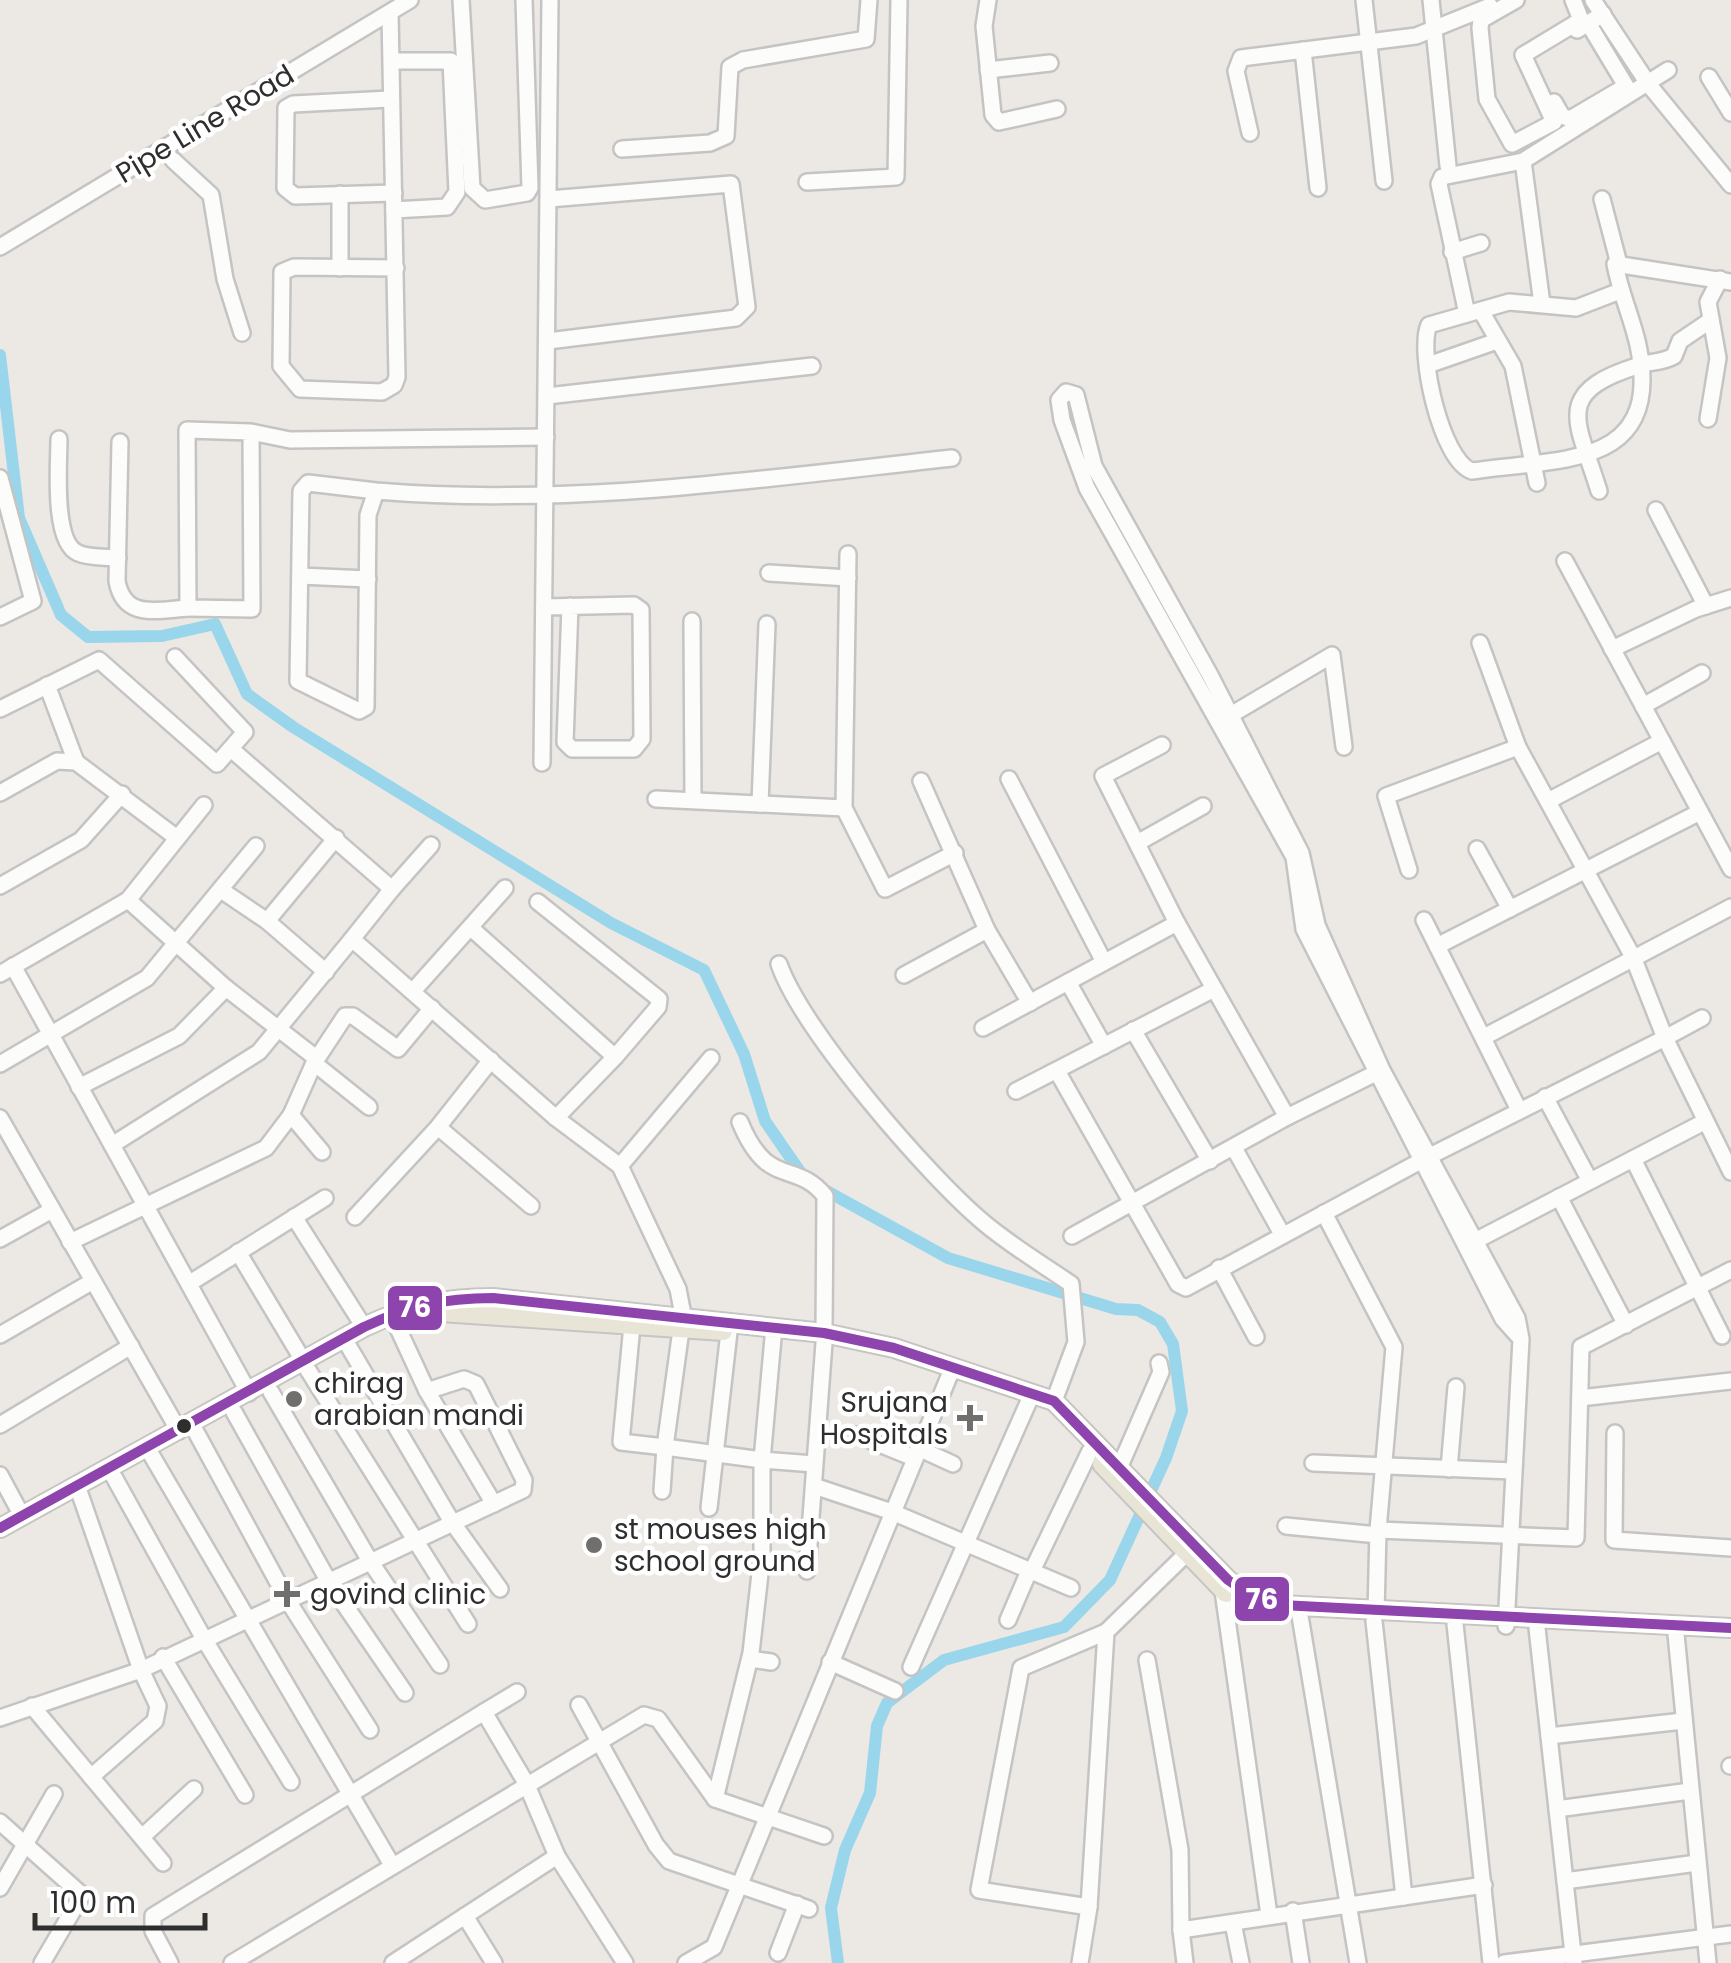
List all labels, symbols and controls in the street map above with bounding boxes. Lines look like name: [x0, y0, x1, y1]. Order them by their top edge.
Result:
street label: Pipe Line Road: [109, 55, 301, 193]
line badge: 76: [386, 1284, 444, 1332]
text: 76: [399, 1288, 431, 1327]
place label: chirag arabian mandi: [314, 1364, 524, 1435]
place label: Srujana Hospitals: [820, 1383, 948, 1454]
marker: chirag arabian mandi: [283, 1388, 305, 1410]
marker: Srujana Hospitals: [957, 1405, 983, 1431]
unlabelled marker: [174, 1416, 194, 1436]
place label: st mouses high school ground: [614, 1510, 827, 1581]
marker: st mouses high school ground: [583, 1534, 605, 1556]
place label: govind clinic: [310, 1575, 486, 1614]
line badge: 76: [1233, 1575, 1291, 1623]
text: 76: [1246, 1580, 1278, 1619]
marker: govind clinic: [274, 1581, 300, 1607]
scale bar: [35, 1868, 205, 1930]
text: 100 m: [50, 1881, 136, 1924]

